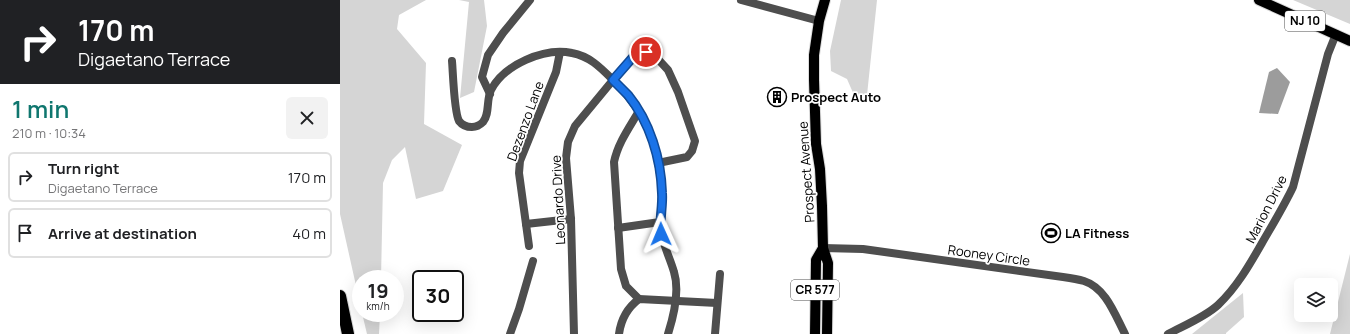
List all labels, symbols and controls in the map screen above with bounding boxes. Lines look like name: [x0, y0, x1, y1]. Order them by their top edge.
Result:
text: 170 m: [78, 11, 154, 49]
road number: NJ 10: [1285, 11, 1325, 31]
icon: right: [12, 16, 64, 68]
pin: [629, 35, 663, 69]
icon: arrive: [635, 41, 657, 63]
text: Digaetano Terrace: [78, 47, 230, 71]
street label: Dezenzo Lane: [502, 78, 548, 163]
building icon: Prospect Auto: [766, 86, 788, 108]
place label: Prospect Auto: [791, 88, 881, 106]
text: 1 min: [12, 92, 69, 125]
button: close: [286, 97, 328, 139]
street label: Prospect Avenue: [793, 120, 819, 223]
text: 210 m · 10:34: [12, 124, 86, 142]
street label: Leonardo Drive: [547, 154, 569, 245]
text: Turn right: [48, 158, 119, 179]
icon: right: [14, 166, 36, 188]
text: 170 m: [288, 167, 326, 188]
street label: Marion Drive: [1241, 171, 1291, 246]
text: Digaetano Terrace: [48, 179, 158, 197]
position arrow: [640, 213, 682, 255]
icon: arrive: [14, 222, 36, 244]
sports icon: LA Fitness: [1040, 222, 1062, 244]
text: Arrive at destination: [48, 223, 197, 244]
text: 40 m: [292, 223, 326, 244]
place label: LA Fitness: [1065, 224, 1129, 242]
street label: Rooney Circle: [947, 240, 1032, 270]
speed limit sign: 30: [412, 270, 464, 322]
text: 19: [367, 277, 389, 304]
map controls: [1294, 278, 1338, 322]
button: layers: [1294, 278, 1338, 322]
road number: CR 577: [791, 280, 839, 300]
text: km/h: [366, 299, 390, 313]

